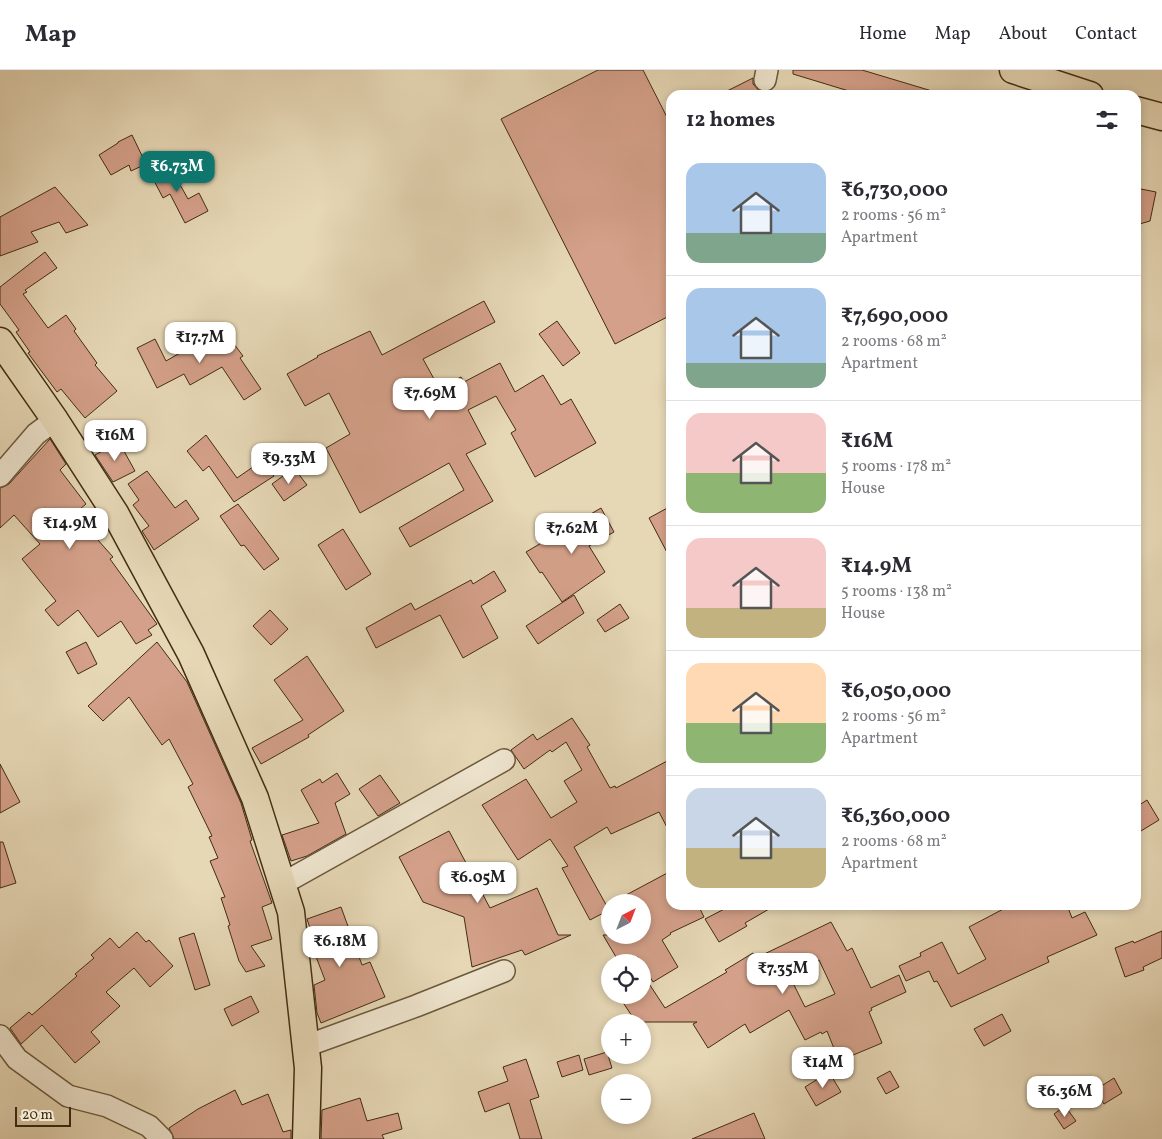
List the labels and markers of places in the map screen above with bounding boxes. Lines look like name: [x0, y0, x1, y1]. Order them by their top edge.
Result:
pin: ₹6.73M: [136, 150, 218, 193]
pin: ₹17.7M: [159, 322, 241, 364]
pin: ₹7.69M: [389, 378, 471, 420]
pin: ₹16M: [85, 420, 145, 462]
pin: ₹9.33M: [248, 442, 330, 485]
pin: ₹14.9M: [29, 508, 111, 550]
pin: ₹7.62M: [531, 512, 613, 555]
pin: ₹6.05M: [437, 862, 519, 904]
pin: ₹6.18M: [299, 926, 381, 968]
pin: ₹7.35M: [742, 952, 824, 995]
pin: ₹14M: [793, 1046, 853, 1089]
pin: ₹6.36M: [1024, 1076, 1106, 1118]

